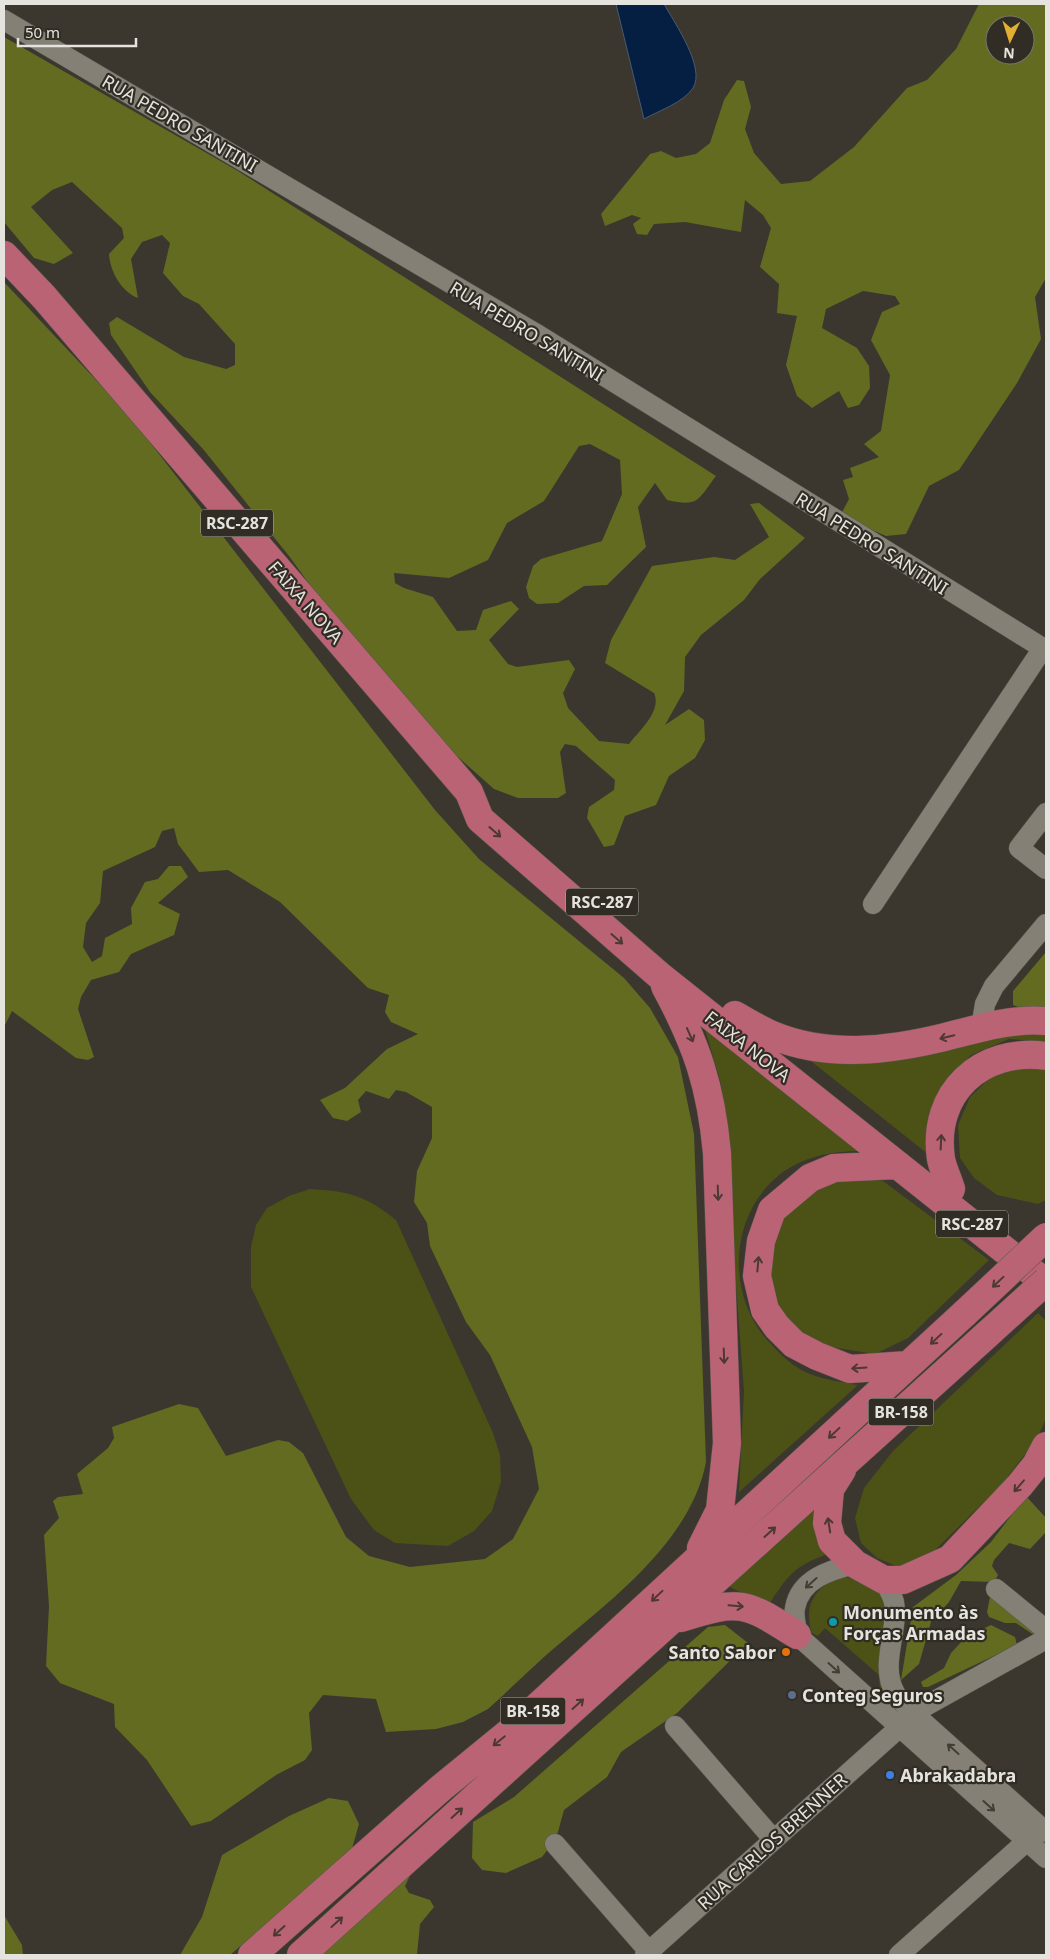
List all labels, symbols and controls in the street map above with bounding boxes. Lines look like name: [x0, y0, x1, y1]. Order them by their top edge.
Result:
scale bar: [18, 15, 135, 47]
north arrow: [985, 15, 1035, 65]
text: 50 m: [25, 22, 60, 42]
text: N: [1003, 44, 1015, 63]
street label: RUA PEDRO SANTINI: [98, 69, 262, 177]
street label: RUA PEDRO SANTINI: [446, 276, 608, 386]
street label: RUA PEDRO SANTINI: [791, 486, 953, 600]
road number: RSC-287: [201, 509, 273, 536]
street label: FAIXA NOVA: [263, 555, 349, 649]
one-way arrow: [488, 826, 501, 838]
road number: RSC-287: [566, 889, 638, 916]
one-way arrow: [610, 933, 623, 944]
street label: FAIXA NOVA: [700, 1005, 796, 1087]
one-way arrow: [685, 1027, 695, 1042]
one-way arrow: [939, 1033, 955, 1042]
one-way arrow: [936, 1134, 945, 1150]
one-way arrow: [713, 1185, 723, 1201]
road number: RSC-287: [936, 1210, 1008, 1238]
one-way arrow: [753, 1256, 763, 1272]
one-way arrow: [991, 1276, 1004, 1288]
one-way arrow: [930, 1333, 943, 1345]
one-way arrow: [719, 1348, 729, 1364]
one-way arrow: [852, 1363, 868, 1373]
road number: BR-158: [868, 1398, 934, 1425]
one-way arrow: [827, 1428, 840, 1439]
one-way arrow: [1013, 1480, 1025, 1493]
one-way arrow: [823, 1518, 833, 1534]
one-way arrow: [763, 1526, 776, 1538]
one-way arrow: [804, 1577, 817, 1588]
one-way arrow: [651, 1591, 664, 1602]
place label: Monumento às Forças Armadas: [843, 1600, 986, 1645]
one-way arrow: [728, 1601, 744, 1610]
marker: Monumento às Forças Armadas: [827, 1616, 839, 1628]
place label: Santo Sabor: [668, 1640, 776, 1664]
marker: Santo Sabor: [780, 1646, 792, 1658]
one-way arrow: [827, 1662, 840, 1674]
place label: Conteg Seguros: [802, 1683, 943, 1707]
marker: Conteg Seguros: [786, 1689, 798, 1701]
road number: BR-158: [500, 1698, 566, 1724]
one-way arrow: [572, 1698, 585, 1710]
one-way arrow: [492, 1736, 505, 1747]
one-way arrow: [947, 1743, 960, 1755]
place label: Abrakadabra: [900, 1763, 1016, 1787]
street label: RUA CARLOS BRENNER: [692, 1767, 852, 1915]
marker: Abrakadabra: [884, 1769, 896, 1781]
one-way arrow: [982, 1801, 995, 1812]
one-way arrow: [451, 1807, 464, 1819]
one-way arrow: [330, 1917, 343, 1928]
one-way arrow: [272, 1925, 285, 1937]

